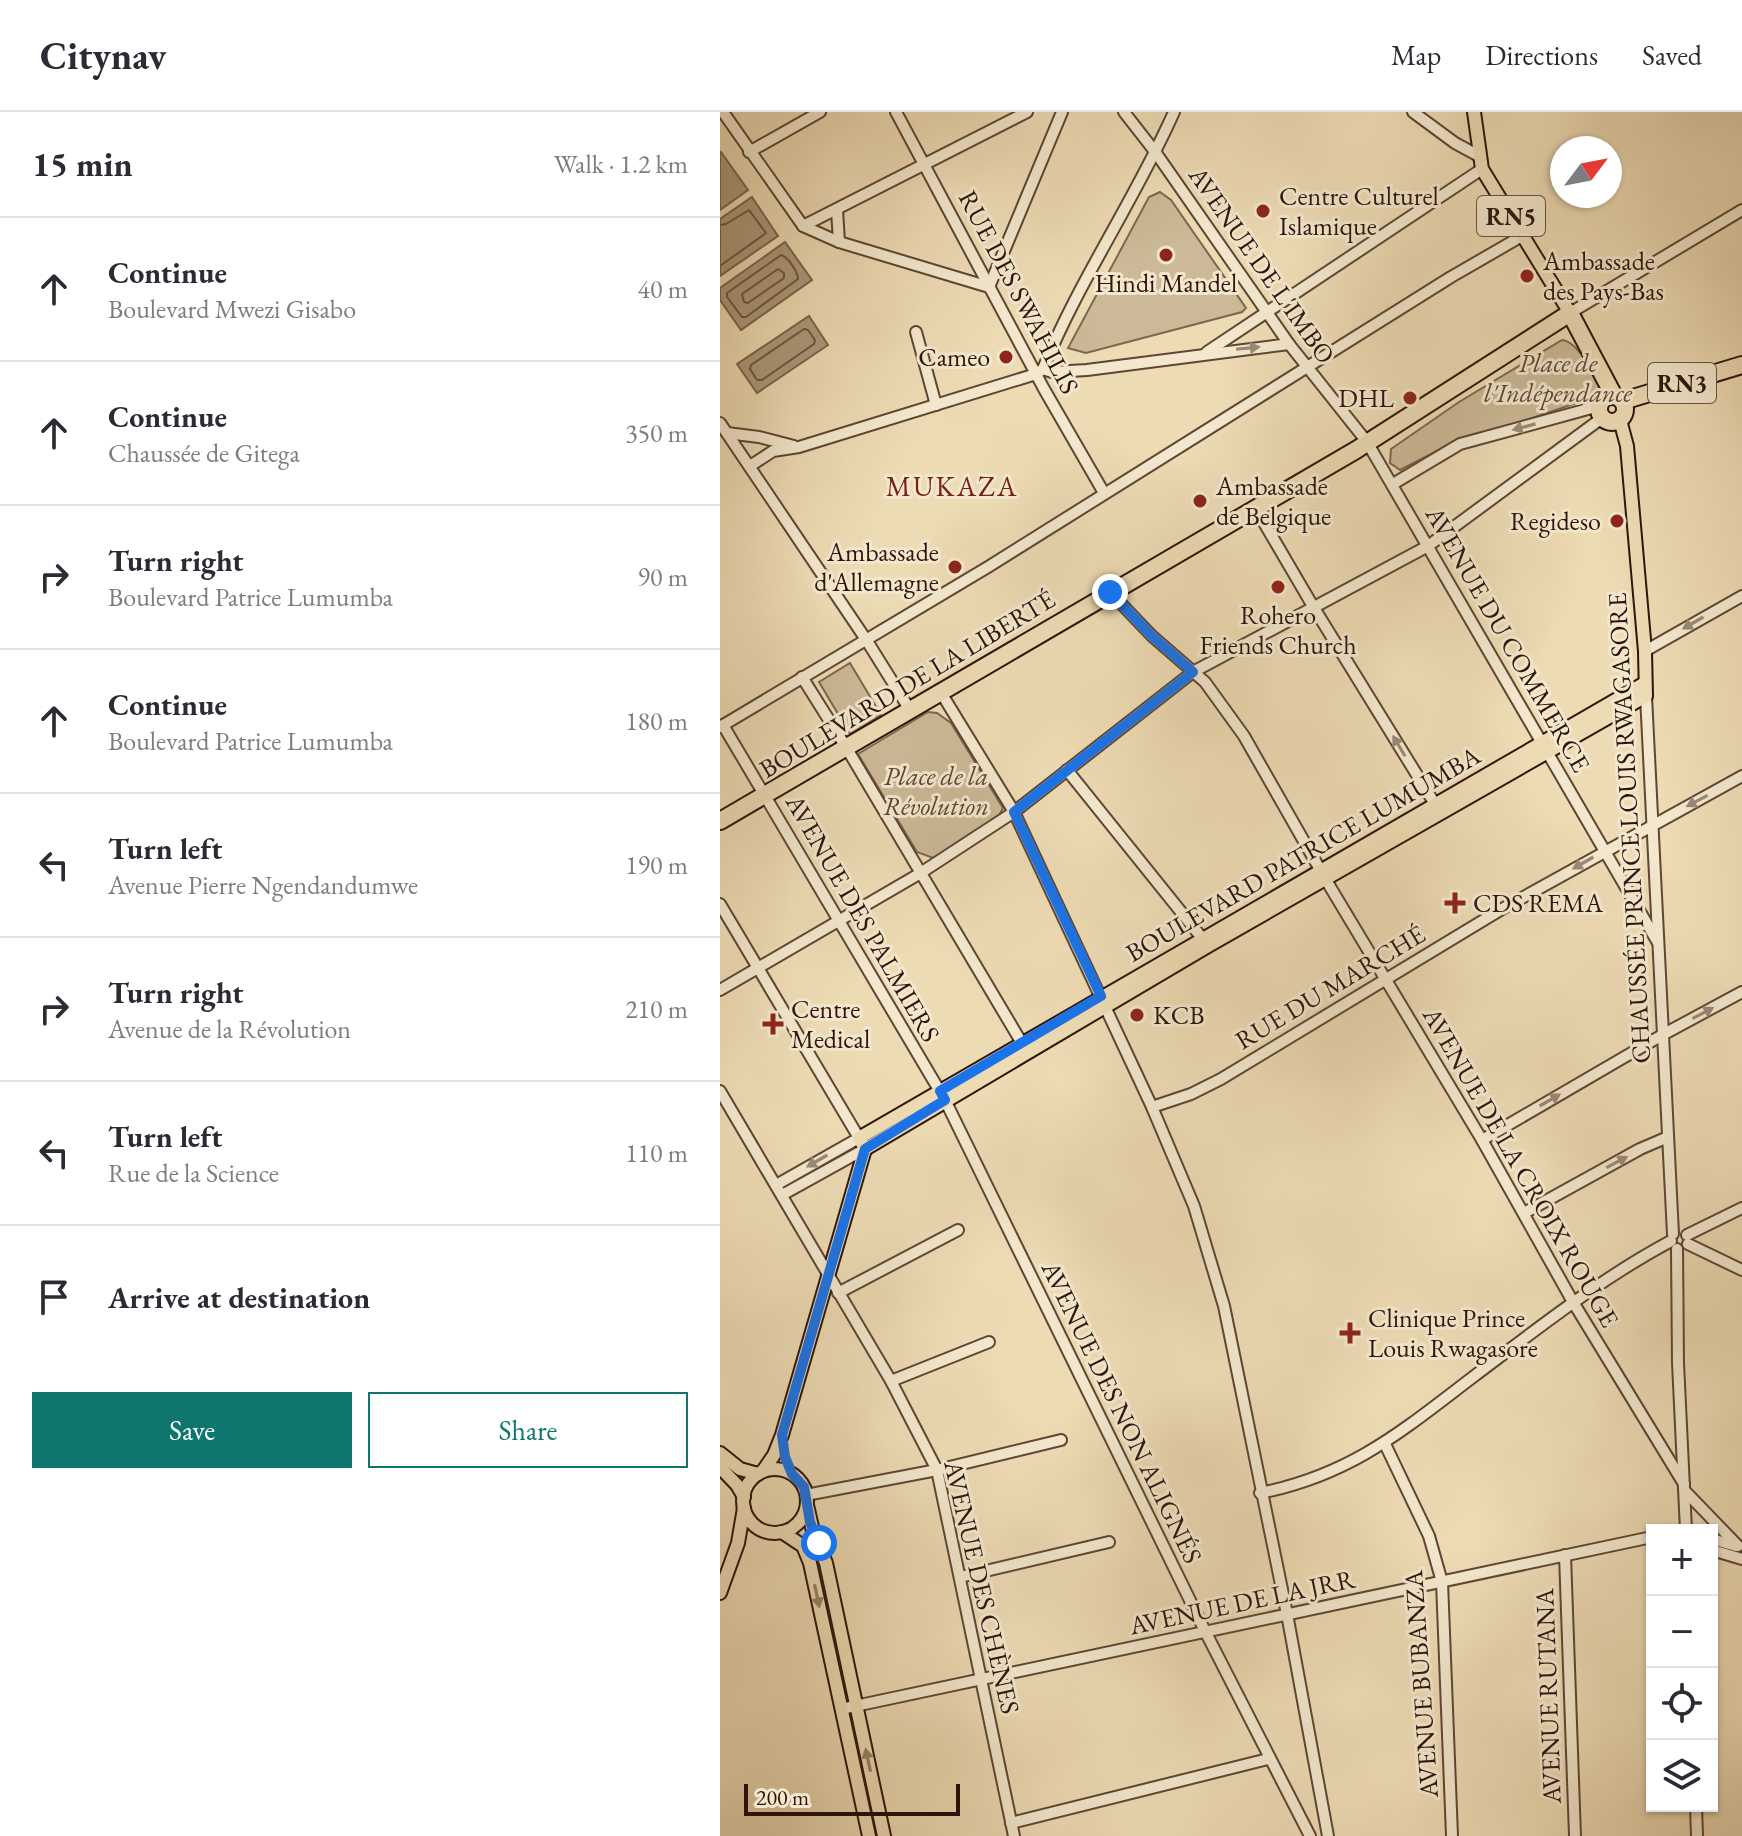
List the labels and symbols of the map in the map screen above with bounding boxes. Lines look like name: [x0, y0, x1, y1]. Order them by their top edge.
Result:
north arrow: [1550, 136, 1622, 208]
street label: AVENUE DE L'IMBO: [1181, 159, 1343, 370]
place label: Centre Culturel Islamique: [1279, 179, 1439, 243]
street label: RUE DES SWAHILIS: [951, 184, 1087, 400]
road number: RN5: [1477, 196, 1545, 236]
marker: Centre Culturel Islamique: [1254, 202, 1272, 220]
place label: Ambassade des Pays-Bas: [1542, 244, 1664, 308]
marker: Hindi Mandel: [1157, 246, 1175, 264]
place label: Hindi Mandel: [1095, 266, 1237, 300]
marker: Ambassade des Pays-Bas: [1518, 267, 1536, 285]
place label: Cameo: [918, 340, 990, 374]
one-way arrow: [1236, 342, 1261, 355]
park label: Place de l'Indépendance: [1484, 346, 1633, 410]
marker: Cameo: [997, 348, 1015, 366]
road number: RN3: [1648, 363, 1716, 403]
place label: DHL: [1338, 381, 1394, 415]
marker: DHL: [1401, 389, 1419, 407]
one-way arrow: [1511, 422, 1536, 434]
district label: MUKAZA: [886, 468, 1018, 504]
place label: Ambassade de Belgique: [1215, 469, 1331, 533]
marker: Ambassade de Belgique: [1191, 492, 1209, 510]
street label: AVENUE DU COMMERCE: [1417, 499, 1598, 778]
place label: Regideso: [1510, 504, 1601, 538]
marker: Regideso: [1608, 512, 1626, 530]
place label: Ambassade d'Allemagne: [814, 535, 939, 599]
marker: Ambassade d'Allemagne: [946, 558, 964, 576]
route end: [1092, 574, 1128, 610]
marker: Rohero Friends Church: [1269, 578, 1287, 596]
street label: BOULEVARD DE LA LIBERTÉ: [753, 582, 1061, 786]
street label: CHAUSSÉE PRINCE LOUIS RWAGASORE: [1600, 591, 1658, 1064]
place label: Rohero Friends Church: [1199, 598, 1357, 662]
one-way arrow: [1682, 616, 1704, 630]
one-way arrow: [1393, 735, 1407, 757]
street label: BOULEVARD PATRICE LUMUMBA: [1120, 738, 1487, 970]
park label: Place de la Révolution: [883, 759, 989, 823]
street label: AVENUE DES PALMIERS: [778, 787, 948, 1048]
one-way arrow: [1685, 794, 1708, 808]
one-way arrow: [1572, 856, 1594, 870]
place label: CDS REMA: [1473, 886, 1604, 920]
marker: CDS REMA: [1444, 892, 1466, 914]
street label: RUE DU MARCHÉ: [1229, 917, 1431, 1057]
place label: Centre Medical: [791, 992, 870, 1056]
place label: KCB: [1153, 998, 1204, 1032]
street label: AVENUE DE LA CROIX ROUGE: [1415, 1000, 1627, 1334]
marker: KCB: [1128, 1006, 1146, 1024]
one-way arrow: [1691, 1006, 1714, 1020]
marker: Centre Medical: [762, 1013, 784, 1035]
one-way arrow: [1538, 1093, 1561, 1107]
one-way arrow: [806, 1154, 829, 1168]
one-way arrow: [1605, 1155, 1628, 1169]
street label: AVENUE DES NON ALIGNÉS: [1033, 1254, 1210, 1569]
place label: Clinique Prince Louis Rwagasore: [1368, 1301, 1538, 1365]
marker: Clinique Prince Louis Rwagasore: [1339, 1322, 1361, 1344]
street label: AVENUE DES CHÈNES: [936, 1456, 1028, 1717]
route start: [801, 1525, 837, 1561]
street label: AVENUE DE LA JRR: [1125, 1561, 1358, 1643]
street label: AVENUE BUBANZA: [1396, 1568, 1446, 1800]
one-way arrow: [811, 1584, 824, 1609]
street label: AVENUE RUTANA: [1527, 1587, 1569, 1805]
one-way arrow: [861, 1747, 874, 1772]
scale bar: [744, 1780, 960, 1816]

